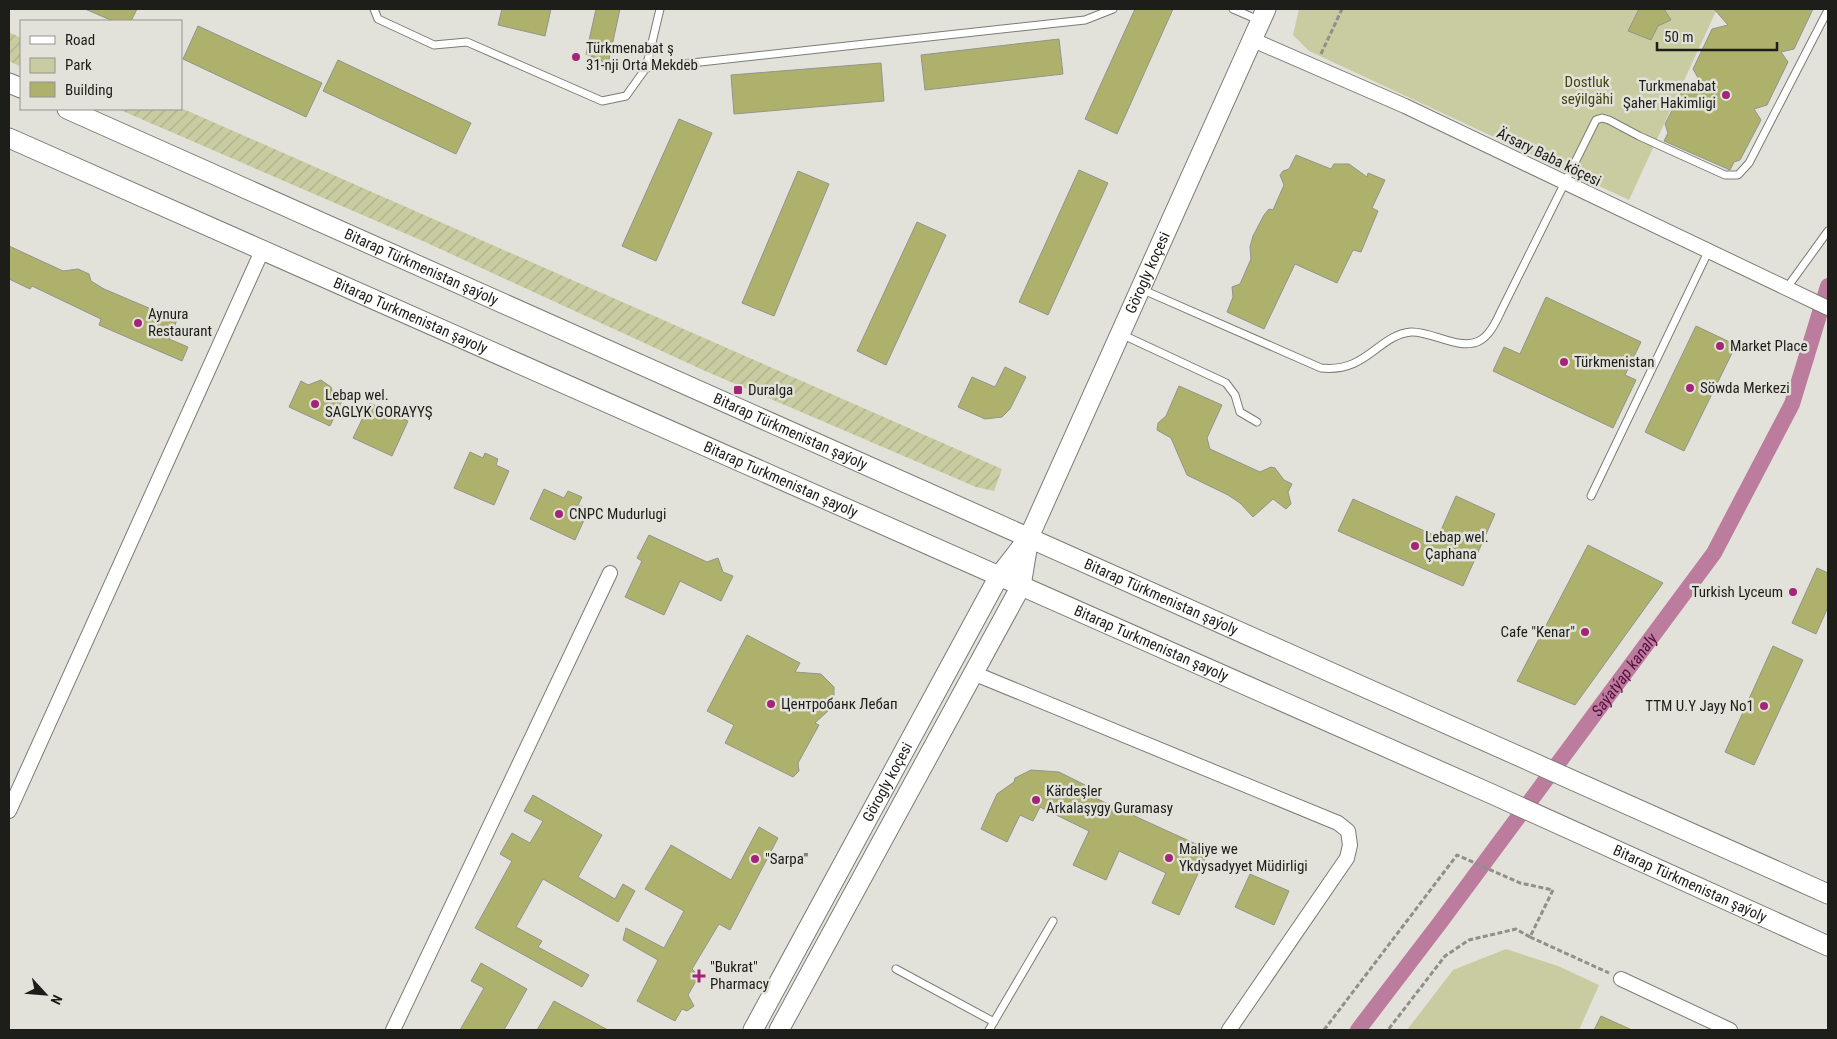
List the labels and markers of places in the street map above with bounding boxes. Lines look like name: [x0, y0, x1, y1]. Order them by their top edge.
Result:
place label: Türkmenabat ş 31-nji Orta Mekdeb: [586, 39, 698, 74]
marker: Türkmenabat ş 31-nji Orta Mekdeb: [570, 51, 582, 63]
place label: Turkmenabat Şaher Hakimligi: [1623, 77, 1716, 112]
marker: Turkmenabat Şaher Hakimligi: [1720, 89, 1732, 101]
place label: Aynura Restaurant: [148, 305, 212, 340]
marker: Aynura Restaurant: [132, 317, 144, 329]
place label: Market Place: [1730, 337, 1808, 355]
marker: Market Place: [1714, 340, 1726, 352]
place label: Türkmenistan: [1574, 353, 1654, 371]
marker: Türkmenistan: [1558, 356, 1570, 368]
place label: Söwda Merkezi: [1700, 379, 1790, 397]
place label: Duralga: [748, 381, 793, 399]
marker: Söwda Merkezi: [1684, 382, 1696, 394]
marker: Duralga: [732, 384, 744, 396]
place label: Lebap wel. SAGLYK GORAYYŞ: [325, 386, 433, 421]
marker: Lebap wel. SAGLYK GORAYYŞ: [309, 398, 321, 410]
place label: CNPC Mudurlugi: [569, 505, 666, 523]
marker: CNPC Mudurlugi: [553, 508, 565, 520]
place label: Lebap wel. Çaphana: [1425, 528, 1489, 563]
marker: Lebap wel. Çaphana: [1409, 540, 1421, 552]
place label: Turkish Lyceum: [1692, 583, 1783, 601]
marker: Turkish Lyceum: [1787, 586, 1799, 598]
place label: Cafe "Kenar": [1500, 623, 1575, 641]
marker: Cafe "Kenar": [1579, 626, 1591, 638]
place label: Центробанк Лебап: [781, 695, 898, 713]
place label: TTM U.Y Jayy No1: [1645, 697, 1754, 715]
marker: Центробанк Лебап: [765, 698, 777, 710]
marker: TTM U.Y Jayy No1: [1758, 700, 1770, 712]
place label: Kärdeşler Arkalaşygy Guramasy: [1046, 782, 1173, 817]
marker: Kärdeşler Arkalaşygy Guramasy: [1030, 794, 1042, 806]
place label: Maliye we Ykdysadyyet Müdirligi: [1179, 840, 1308, 875]
place label: "Sarpa": [765, 850, 808, 868]
marker: Maliye we Ykdysadyyet Müdirligi: [1163, 852, 1175, 864]
marker: "Sarpa": [749, 853, 761, 865]
place label: "Bukrat" Pharmacy: [710, 958, 769, 993]
marker: "Bukrat" Pharmacy: [692, 969, 706, 983]

